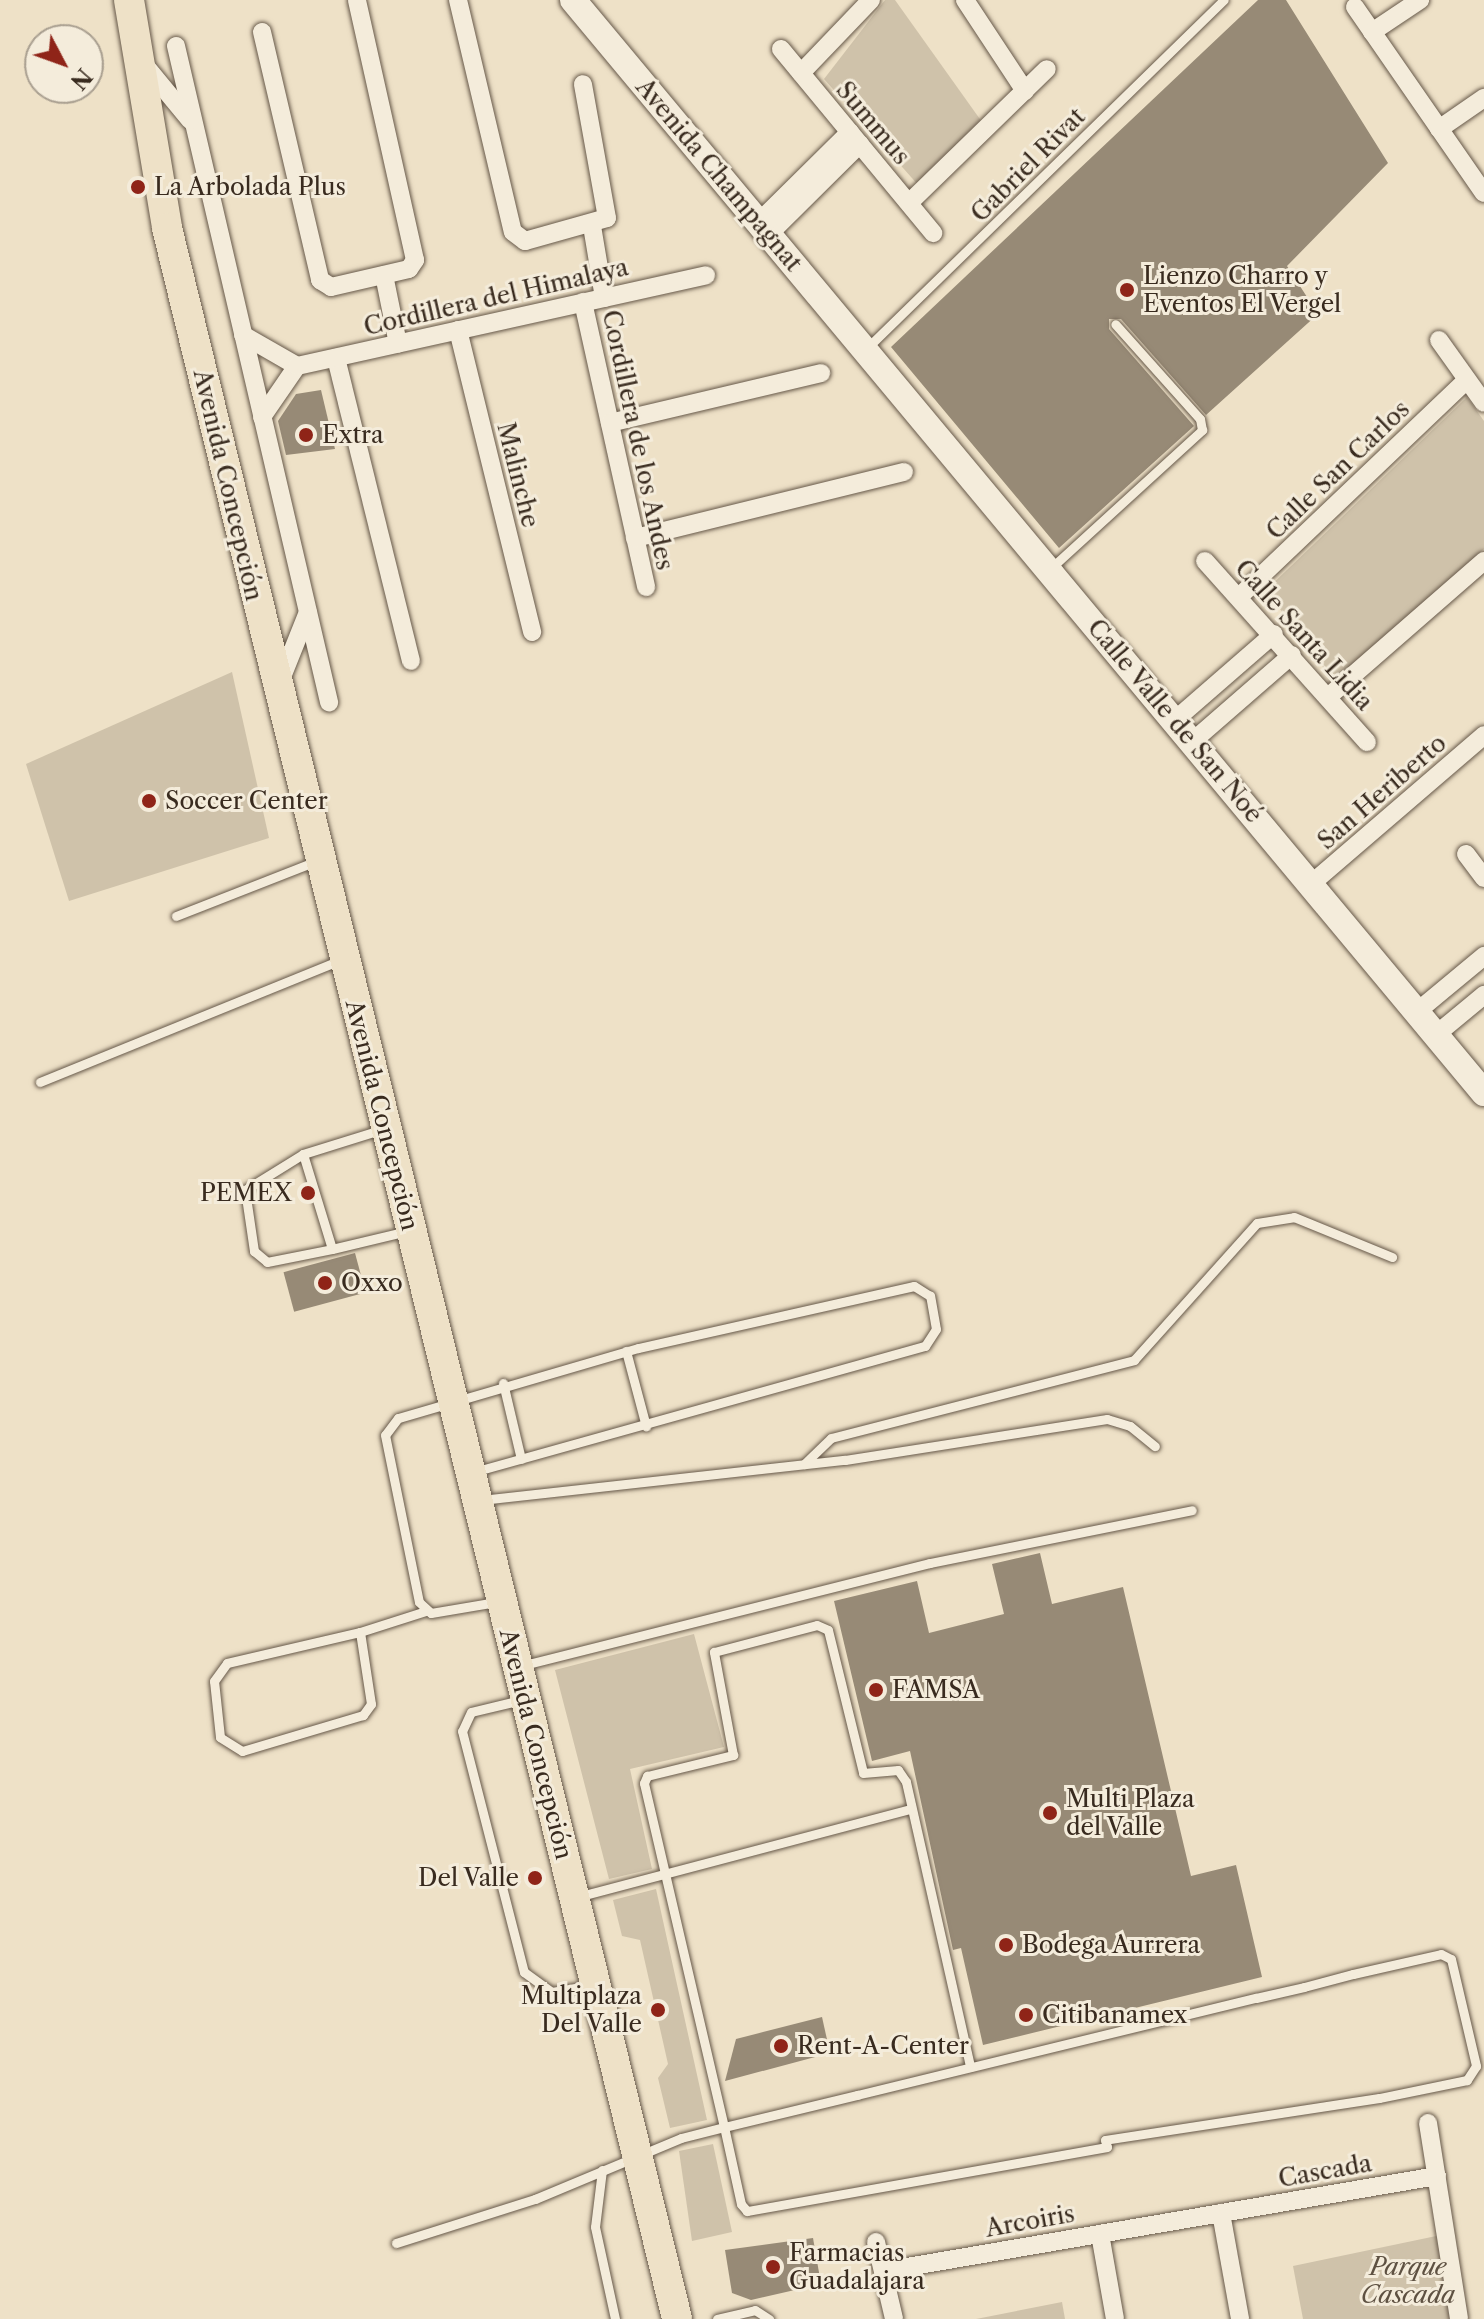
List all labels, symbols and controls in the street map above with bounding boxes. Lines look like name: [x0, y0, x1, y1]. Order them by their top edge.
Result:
north arrow: [24, 24, 104, 104]
text: N: [65, 63, 97, 95]
street label: Avenida Champagnat: [630, 73, 808, 277]
street label: Summus: [830, 76, 916, 170]
street label: Gabriel Rivat: [965, 102, 1091, 228]
place label: La Arbolada Plus: [154, 173, 348, 201]
marker: La Arbolada Plus: [129, 178, 147, 196]
street label: Cordillera del Himalaya: [361, 253, 631, 341]
place label: Lienzo Charro y Eventos El Vergel: [1143, 262, 1342, 318]
marker: Lienzo Charro y Eventos El Vergel: [1118, 281, 1136, 299]
street label: Cordillera de los Andes: [596, 307, 680, 573]
street label: Avenida Concepción: [187, 366, 269, 604]
street label: Calle San Carlos: [1261, 395, 1415, 545]
street label: Malinche: [491, 419, 545, 531]
place label: Extra: [322, 421, 384, 449]
marker: Extra: [297, 426, 315, 444]
street label: Calle Santa Lidia: [1229, 554, 1379, 716]
street label: Calle Valle de San Noé: [1081, 613, 1269, 829]
street label: San Heriberto: [1312, 729, 1452, 855]
place label: Soccer Center: [165, 787, 328, 815]
marker: Soccer Center: [140, 792, 158, 810]
street label: Avenida Concepción: [339, 997, 425, 1233]
place label: PEMEX: [200, 1179, 292, 1207]
marker: PEMEX: [299, 1184, 317, 1202]
place label: Oxxo: [341, 1269, 403, 1297]
marker: Oxxo: [316, 1274, 334, 1292]
street label: Avenida Concepción: [493, 1626, 579, 1862]
place label: FAMSA: [892, 1676, 980, 1704]
marker: FAMSA: [867, 1681, 885, 1699]
place label: Multi Plaza del Valle: [1066, 1785, 1195, 1841]
marker: Multi Plaza del Valle: [1041, 1804, 1059, 1822]
place label: Del Valle: [417, 1864, 519, 1892]
marker: Del Valle: [526, 1869, 544, 1887]
place label: Bodega Aurrera: [1022, 1931, 1201, 1959]
marker: Bodega Aurrera: [997, 1936, 1015, 1954]
place label: Multiplaza Del Valle: [521, 1982, 642, 2038]
marker: Multiplaza Del Valle: [649, 2001, 667, 2019]
place label: Citibanamex: [1042, 2001, 1187, 2029]
marker: Citibanamex: [1017, 2006, 1035, 2024]
place label: Rent-A-Center: [797, 2032, 969, 2060]
marker: Rent-A-Center: [772, 2037, 790, 2055]
street label: Cascada: [1276, 2149, 1374, 2193]
street label: Arcoiris: [983, 2199, 1077, 2243]
place label: Farmacias Guadalajara: [789, 2239, 925, 2295]
park label: Parque Cascada: [1361, 2253, 1455, 2309]
marker: Farmacias Guadalajara: [764, 2258, 782, 2276]

